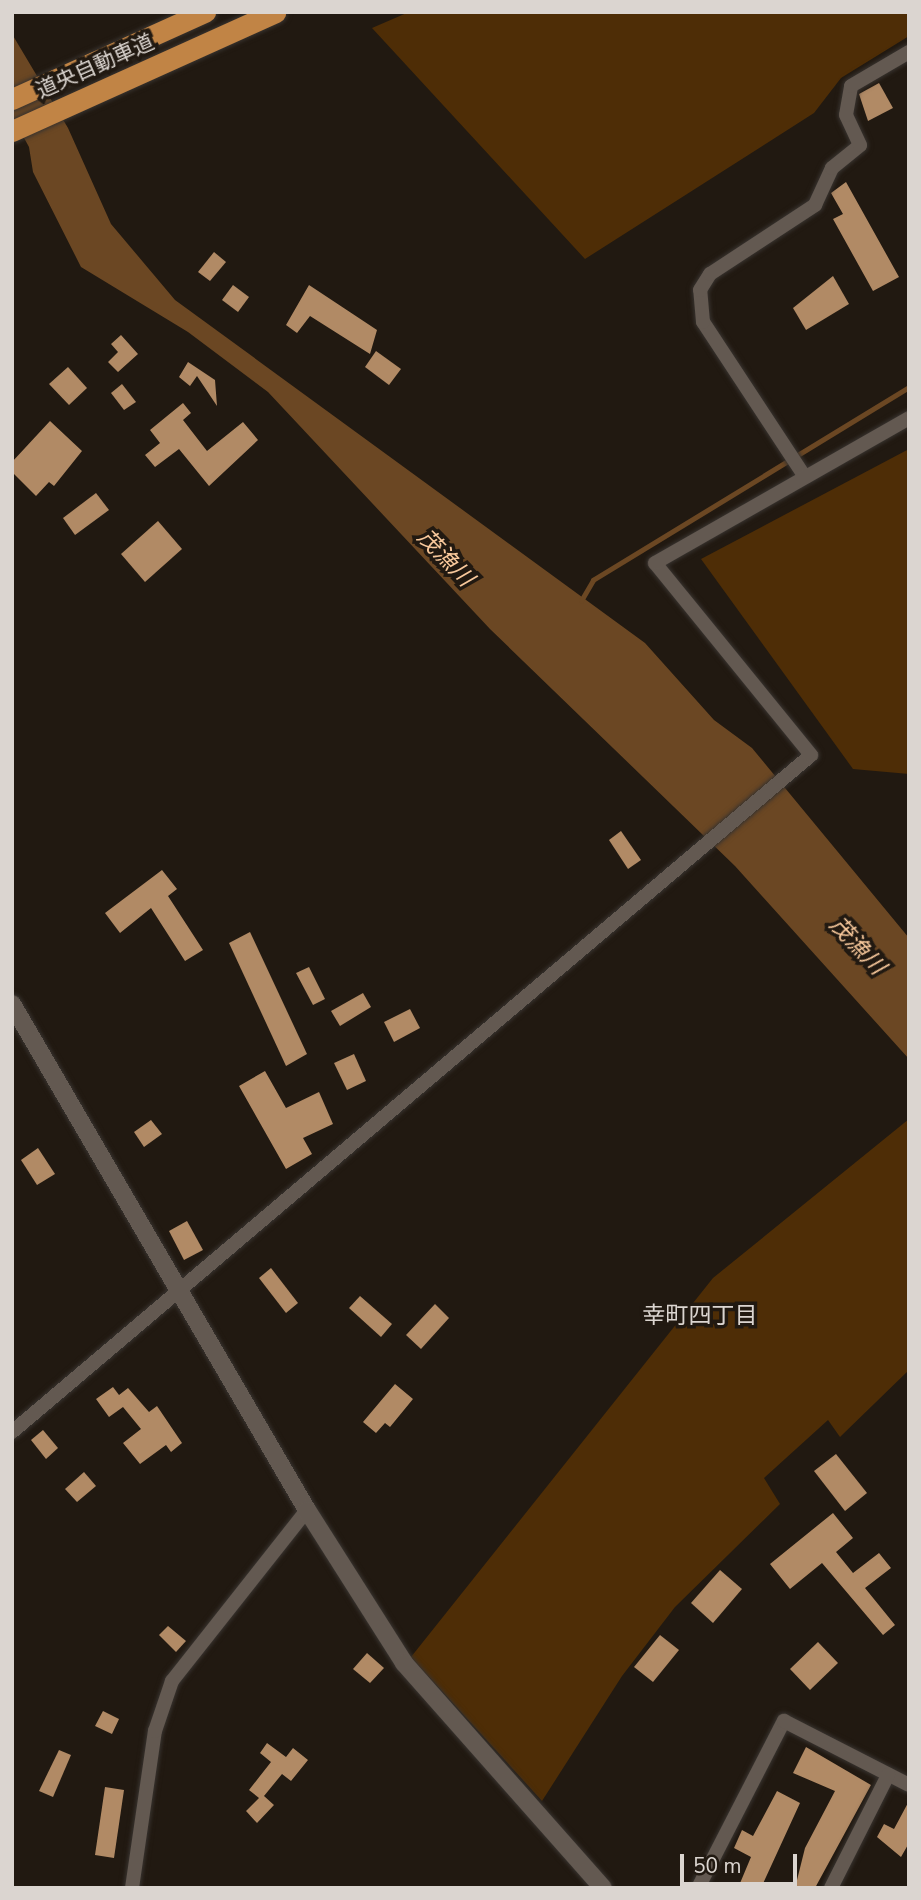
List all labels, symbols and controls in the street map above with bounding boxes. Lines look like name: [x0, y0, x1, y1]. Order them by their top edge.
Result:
street label: 道央自動車道: [32, 29, 158, 103]
water label: 茂漁川: [411, 524, 479, 592]
water label: 茂漁川: [823, 911, 891, 981]
district label: 幸町四丁目: [643, 1302, 757, 1330]
scale bar: [683, 1840, 800, 1884]
text: 50 m: [693, 1852, 742, 1880]

